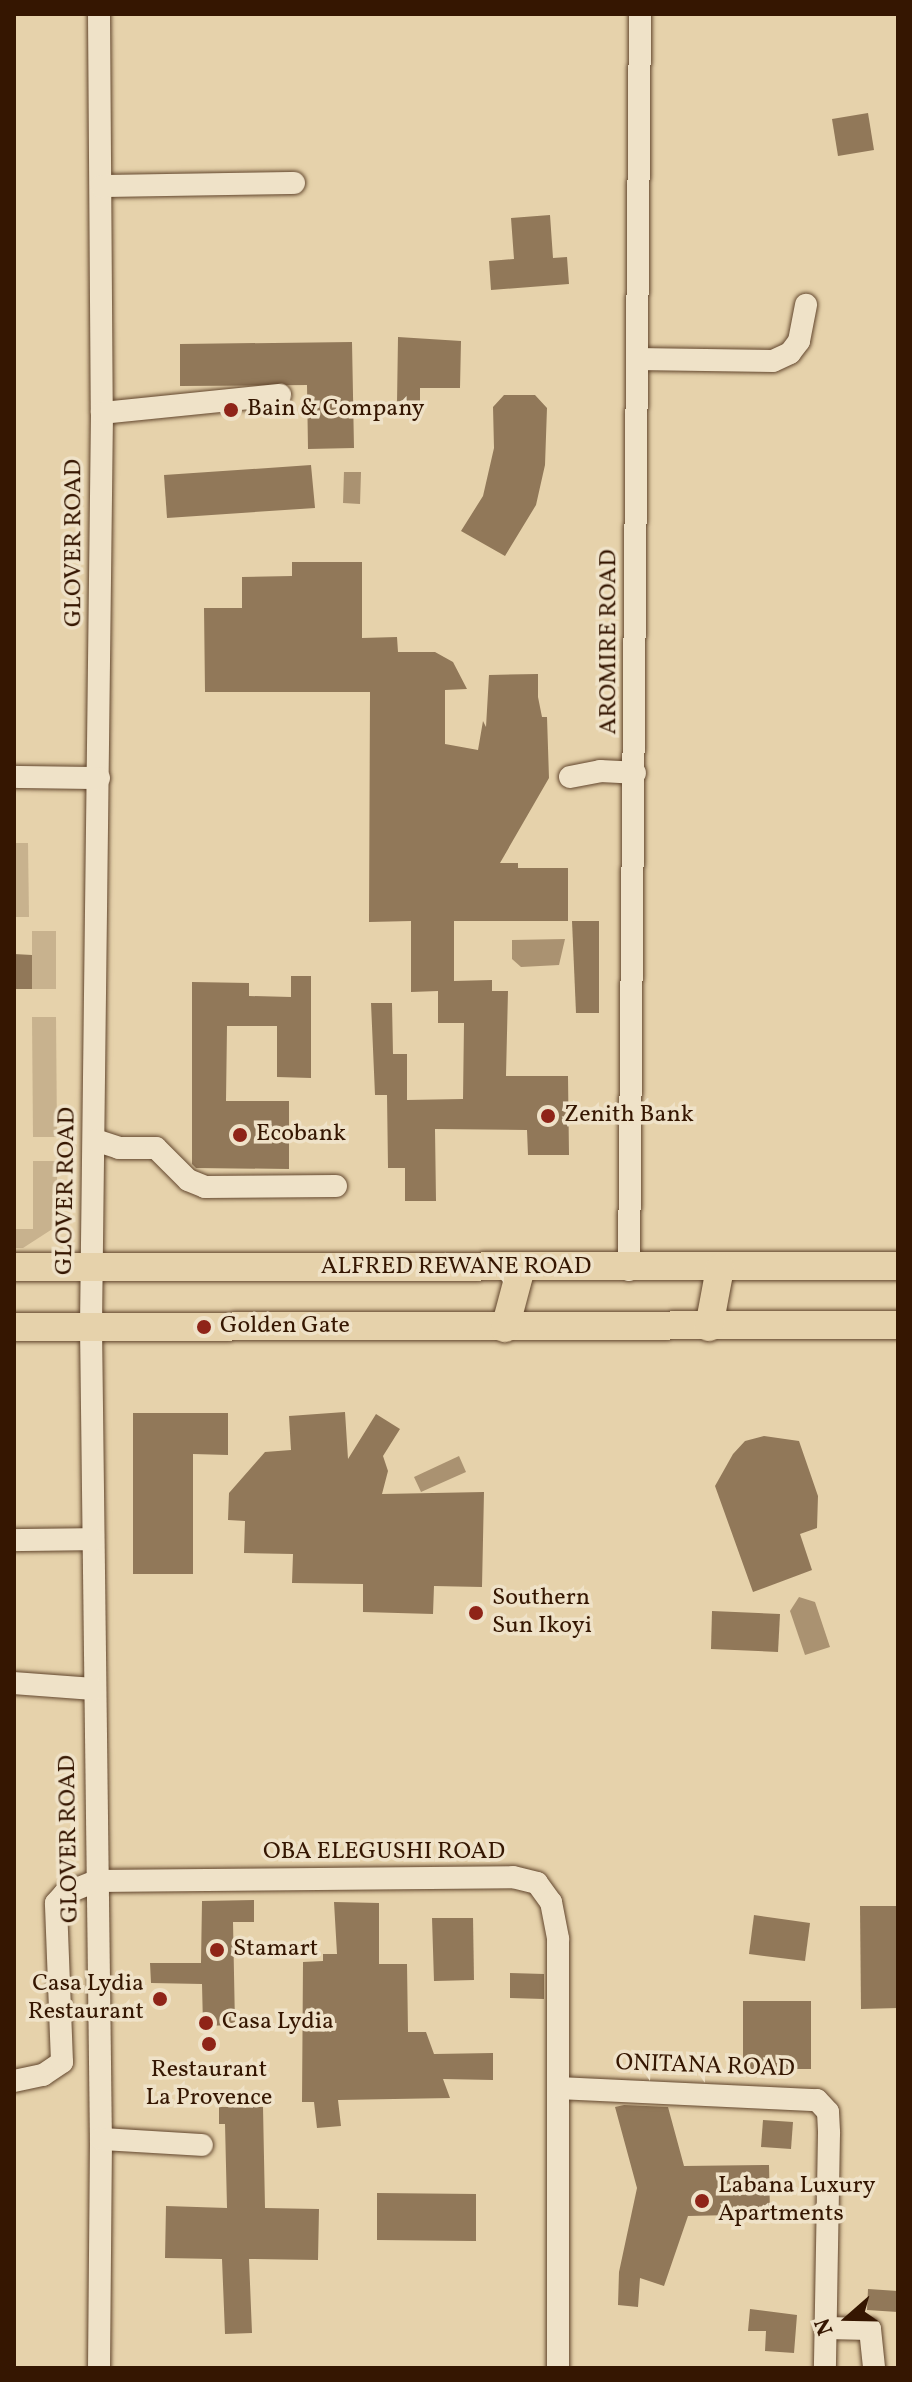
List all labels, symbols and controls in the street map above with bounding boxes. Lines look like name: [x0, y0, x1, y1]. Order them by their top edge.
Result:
place label: Bain & Company: [247, 396, 425, 424]
marker: Bain & Company: [222, 401, 240, 419]
street label: GLOVER ROAD: [61, 459, 89, 627]
street label: AROMIRE ROAD: [596, 549, 624, 735]
place label: Zenith Bank: [564, 1102, 694, 1130]
street label: GLOVER ROAD: [51, 1107, 83, 1275]
marker: Zenith Bank: [539, 1107, 557, 1125]
place label: Ecobank: [256, 1121, 346, 1149]
marker: Ecobank: [231, 1126, 249, 1144]
street label: ALFRED REWANE ROAD: [321, 1254, 591, 1282]
place label: Golden Gate: [220, 1313, 350, 1341]
marker: Golden Gate: [195, 1318, 213, 1336]
place label: Southern Sun Ikoyi: [492, 1585, 592, 1641]
marker: Southern Sun Ikoyi: [467, 1604, 485, 1622]
street label: GLOVER ROAD: [54, 1755, 86, 1923]
street label: OBA ELEGUSHI ROAD: [263, 1839, 505, 1867]
place label: Stamart: [233, 1936, 318, 1964]
marker: Stamart: [208, 1941, 226, 1959]
place label: Casa Lydia Restaurant: [28, 1971, 144, 2027]
marker: Casa Lydia Restaurant: [151, 1990, 169, 2008]
place label: Casa Lydia: [222, 2009, 334, 2037]
marker: Casa Lydia: [197, 2014, 215, 2032]
marker: Restaurant La Provence: [200, 2035, 218, 2053]
street label: ONITANA ROAD: [615, 2049, 795, 2085]
place label: Restaurant La Provence: [146, 2057, 272, 2113]
place label: Labana Luxury Apartments: [718, 2173, 876, 2229]
marker: Labana Luxury Apartments: [693, 2192, 711, 2210]
north arrow: [808, 2278, 888, 2358]
text: N: [808, 2314, 842, 2339]

